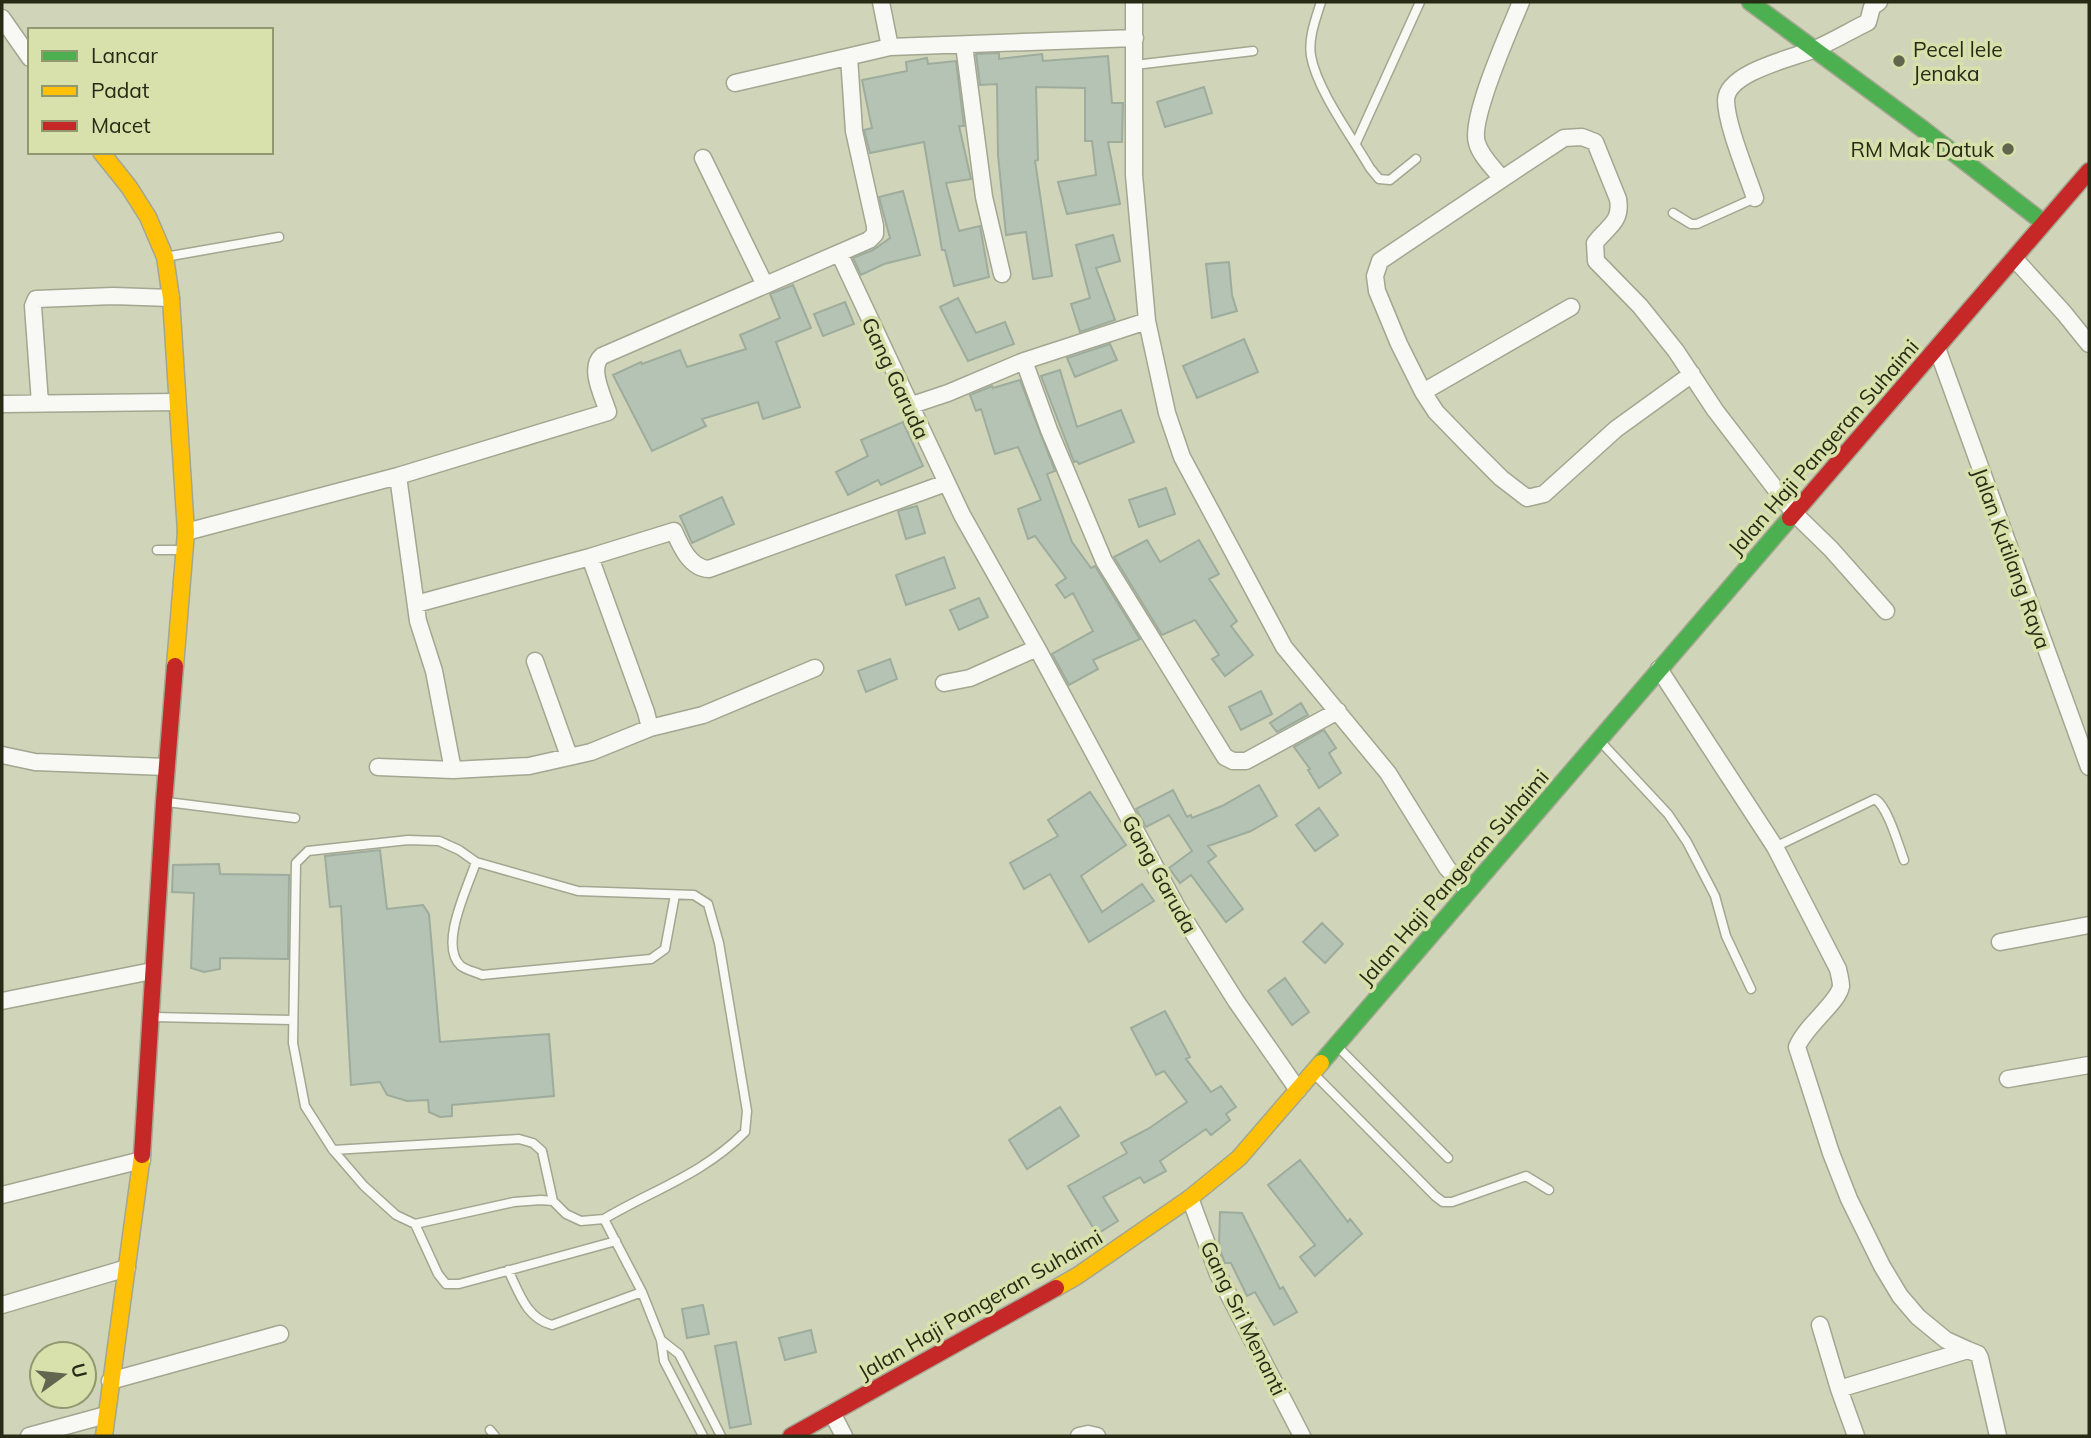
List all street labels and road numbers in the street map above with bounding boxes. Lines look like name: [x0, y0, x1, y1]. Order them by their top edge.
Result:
street label: Gang Garuda: [856, 313, 936, 443]
street label: Jalan Haji Pangeran Suhaimi: [1722, 334, 1924, 560]
street label: Jalan Kutilang Raya: [1967, 464, 2057, 652]
street label: Jalan Haji Pangeran Suhaimi: [1352, 764, 1554, 990]
street label: Gang Garuda: [1117, 810, 1203, 938]
street label: Jalan Haji Pangeran Suhaimi: [853, 1223, 1107, 1385]
street label: Gang Sri Menanti: [1195, 1237, 1293, 1399]

